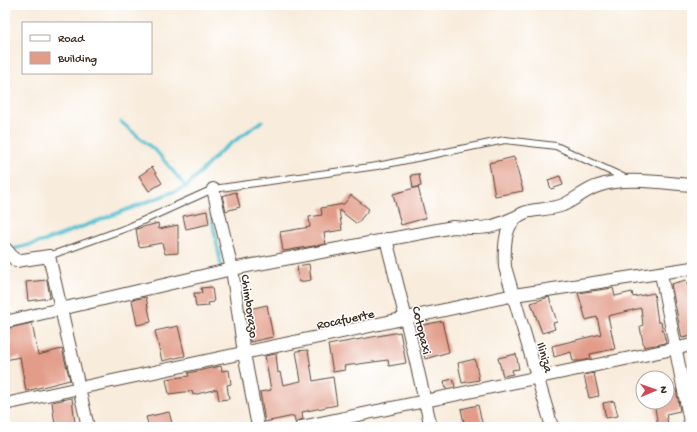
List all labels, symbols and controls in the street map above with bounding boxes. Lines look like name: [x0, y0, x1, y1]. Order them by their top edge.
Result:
legend: [22, 22, 152, 74]
text: Road: [58, 33, 85, 47]
text: Building: [57, 53, 97, 67]
street label: Chimborazo: [237, 274, 260, 339]
street label: Cotopaxi: [408, 305, 433, 356]
street label: Rocafuerte: [315, 307, 376, 334]
street label: Iliniza: [532, 341, 555, 375]
north arrow: [635, 370, 675, 410]
text: N: [657, 386, 669, 394]

